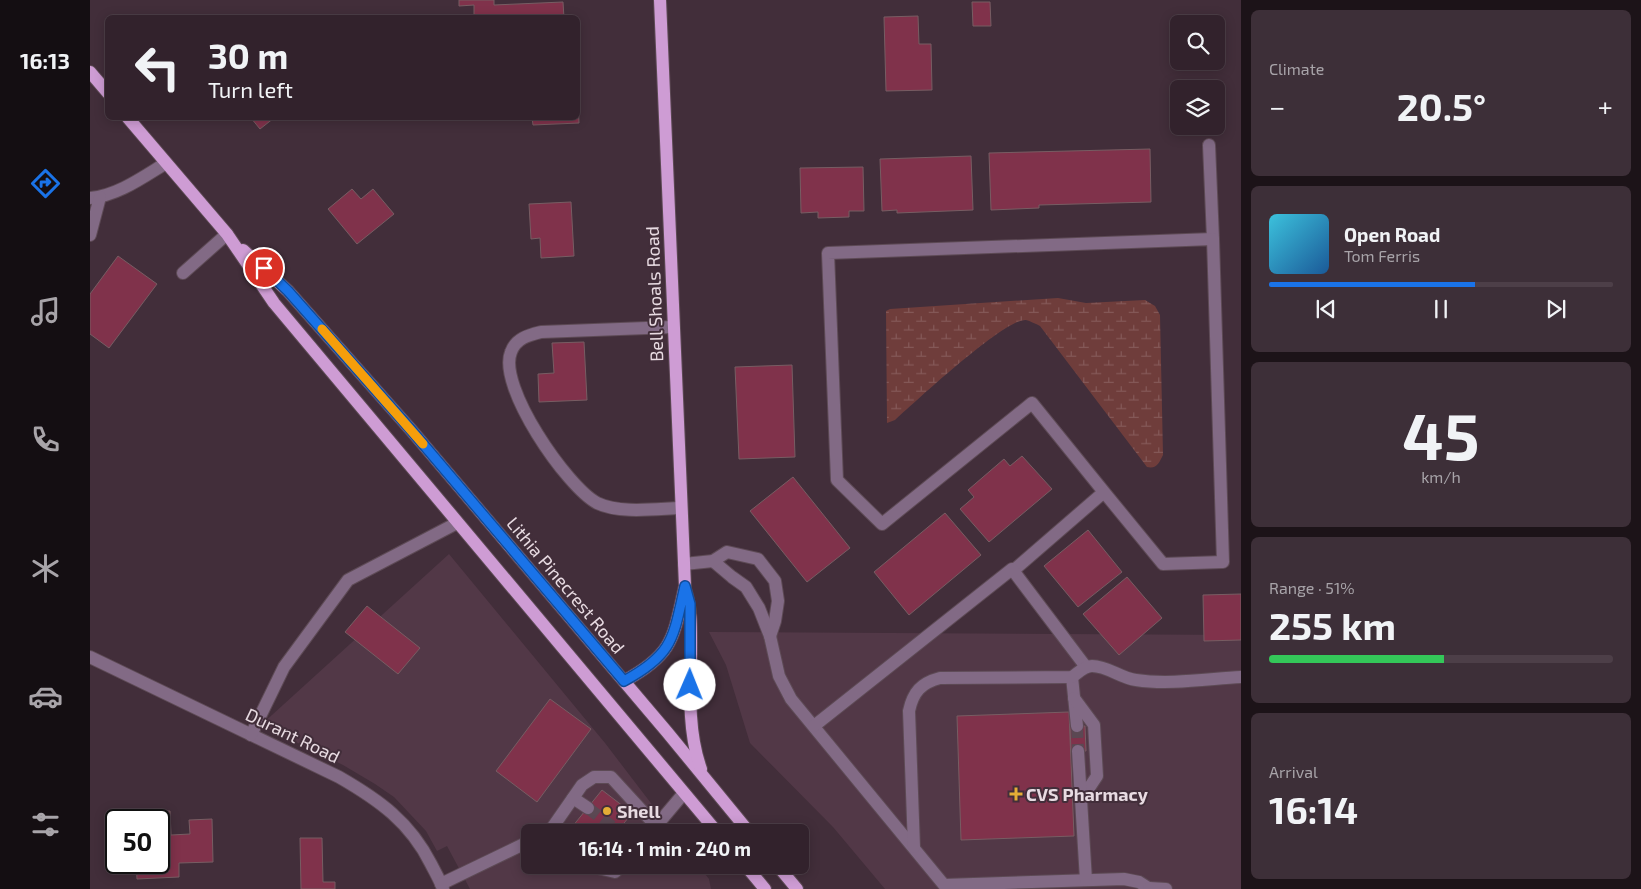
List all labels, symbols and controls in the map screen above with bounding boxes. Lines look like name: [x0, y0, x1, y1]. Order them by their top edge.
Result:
map controls: [1170, 15, 1225, 135]
button: search: [1170, 15, 1225, 70]
text: 30 m: [208, 34, 288, 76]
icon: left: [125, 35, 190, 100]
text: 16:13: [20, 47, 70, 73]
text: Climate: [1269, 59, 1324, 78]
text: Turn left: [208, 76, 293, 102]
button: layers: [1170, 80, 1225, 135]
text: 20.5°: [1397, 83, 1486, 129]
text: −: [1269, 89, 1285, 123]
text: +: [1598, 89, 1613, 123]
icon: directions: [28, 166, 63, 201]
text: Open Road: [1344, 223, 1440, 246]
street label: Bell Shoals Road: [641, 226, 667, 362]
text: Tom Ferris: [1344, 246, 1420, 265]
pin: [243, 247, 285, 289]
icon: arrive: [250, 254, 278, 282]
icon: music: [28, 294, 63, 329]
icon: previous: [1312, 295, 1340, 323]
icon: pause: [1427, 295, 1455, 323]
icon: next: [1542, 295, 1570, 323]
text: 45: [1402, 395, 1480, 473]
icon: phone: [28, 422, 63, 457]
text: km/h: [1421, 467, 1461, 486]
street label: Lithia Pinecrest Road: [502, 512, 630, 658]
icon: climate: [28, 551, 63, 586]
text: Range · 51%: [1269, 578, 1355, 597]
text: 255 km: [1269, 602, 1396, 648]
position arrow: [663, 658, 715, 710]
icon: car: [28, 679, 63, 714]
street label: Durant Road: [242, 703, 344, 767]
text: Arrival: [1269, 762, 1318, 781]
place label: CVS Pharmacy: [1026, 783, 1149, 805]
text: 16:14: [1269, 786, 1358, 832]
marker: CVS Pharmacy: [1010, 788, 1022, 800]
place label: Shell: [617, 800, 660, 822]
marker: Shell: [601, 805, 613, 817]
icon: filters: [28, 807, 63, 842]
speed limit sign: 50: [105, 809, 170, 874]
text: 16:14 · 1 min · 240 m: [579, 837, 751, 860]

